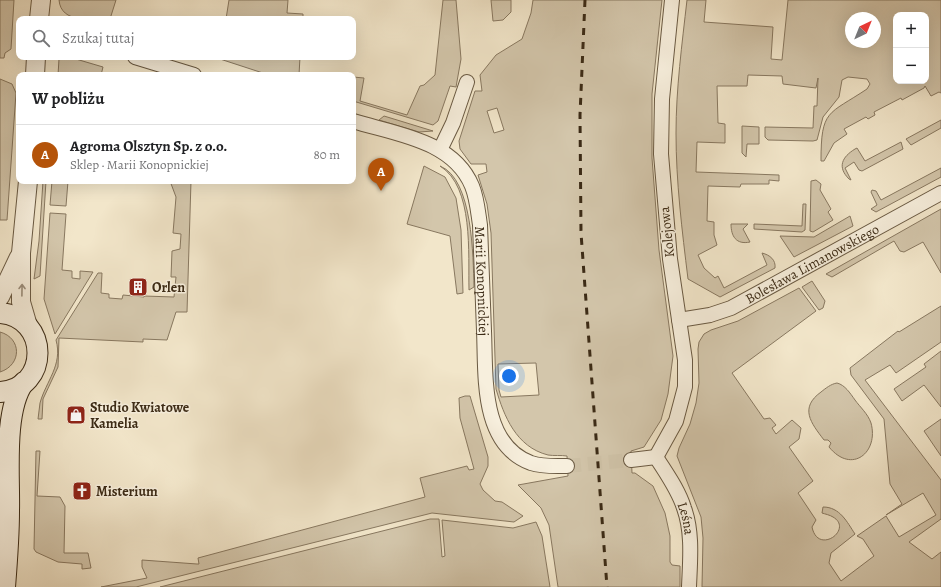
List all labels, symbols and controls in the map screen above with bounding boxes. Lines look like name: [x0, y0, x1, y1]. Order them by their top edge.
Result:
north arrow: [845, 12, 881, 48]
map controls: [893, 12, 929, 84]
button: +: [893, 12, 929, 48]
search box: [16, 16, 356, 60]
icon: search: [30, 27, 52, 49]
text: Szukaj tutaj: [62, 28, 135, 48]
button: −: [893, 48, 929, 84]
text: W pobliżu: [32, 87, 104, 110]
text: Agroma Olsztyn Sp. z o.o.: [70, 136, 227, 156]
text: A: [41, 146, 49, 163]
text: 80 m: [313, 146, 340, 163]
text: Sklep · Marii Konopnickiej: [70, 156, 209, 173]
pin: A: [368, 158, 394, 191]
street label: Kolejowa: [655, 205, 679, 259]
street label: Bolesława Limanowskiego: [742, 219, 882, 308]
street label: Marii Konopnickiej: [471, 226, 494, 336]
building icon: Orlen: [127, 276, 149, 298]
place label: Orlen: [152, 278, 185, 297]
one-way arrow: [18, 284, 25, 297]
your location: [499, 366, 519, 386]
place label: Studio Kwiatowe Kamelia: [90, 398, 190, 433]
shop icon: Studio Kwiatowe Kamelia: [65, 404, 87, 426]
church icon: Misterium: [71, 480, 93, 502]
place label: Misterium: [96, 482, 158, 501]
street label: Leśna: [673, 499, 699, 536]

